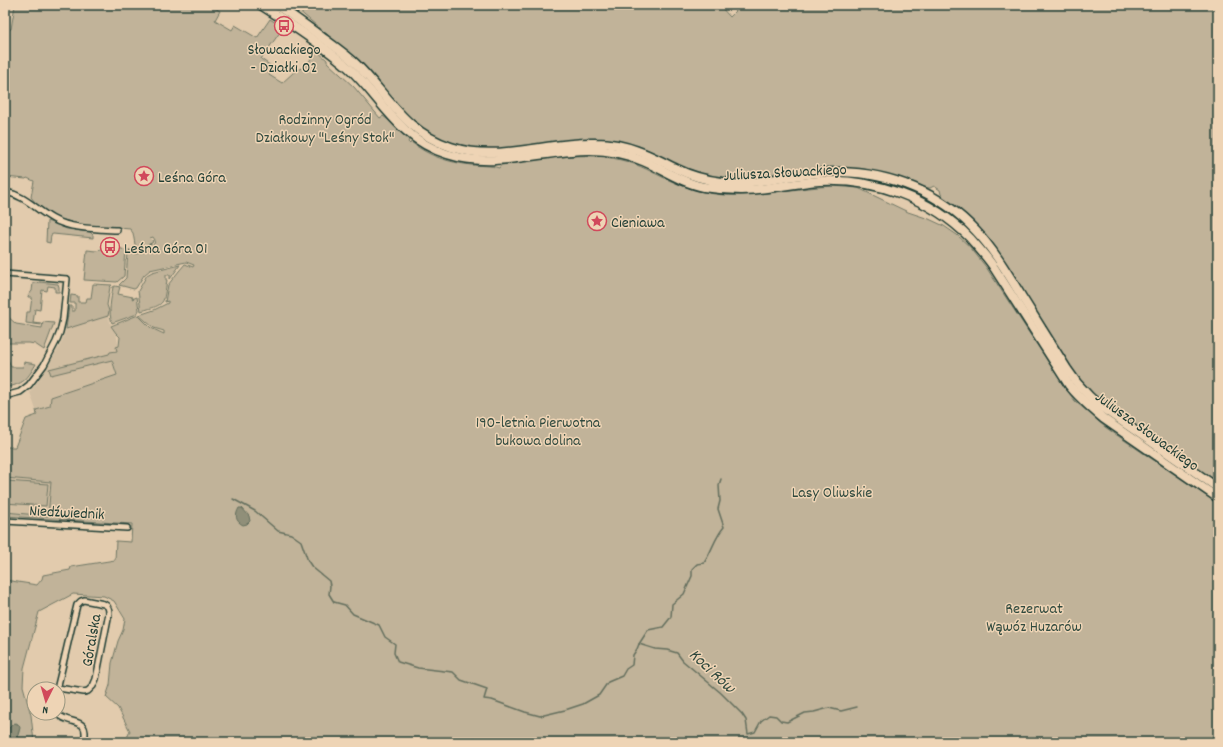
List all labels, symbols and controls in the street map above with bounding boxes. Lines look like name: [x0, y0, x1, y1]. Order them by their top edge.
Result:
bus stop icon: Słowackiego - Działki 02: [273, 15, 295, 37]
place label: Słowackiego - Działki 02: [247, 39, 321, 80]
park label: Rodzinny Ogród Działkowy "Leśny Stok": [255, 109, 395, 150]
street label: Juliusza Słowackiego: [723, 159, 847, 188]
place icon: Leśna Góra: [133, 165, 155, 187]
place label: Leśna Góra: [158, 167, 226, 190]
place icon: Cieniawa: [586, 210, 608, 232]
place label: Cieniawa: [611, 212, 665, 235]
bus stop icon: Leśna Góra 01: [99, 236, 121, 258]
place label: Leśna Góra 01: [124, 238, 208, 261]
street label: Juliusza Słowackiego: [1090, 386, 1203, 478]
park label: 190-letnia Pierwotna bukowa dolina: [476, 412, 601, 453]
park label: Lasy Oliwskie: [792, 482, 872, 505]
street label: Niedźwiednik: [29, 500, 105, 527]
park label: Rezerwat Wąwóz Huzarów: [986, 598, 1082, 639]
street label: Góralska: [77, 612, 108, 669]
water label: Koci Rów: [682, 644, 740, 701]
north arrow: [26, 681, 66, 721]
text: N: [41, 701, 49, 717]

